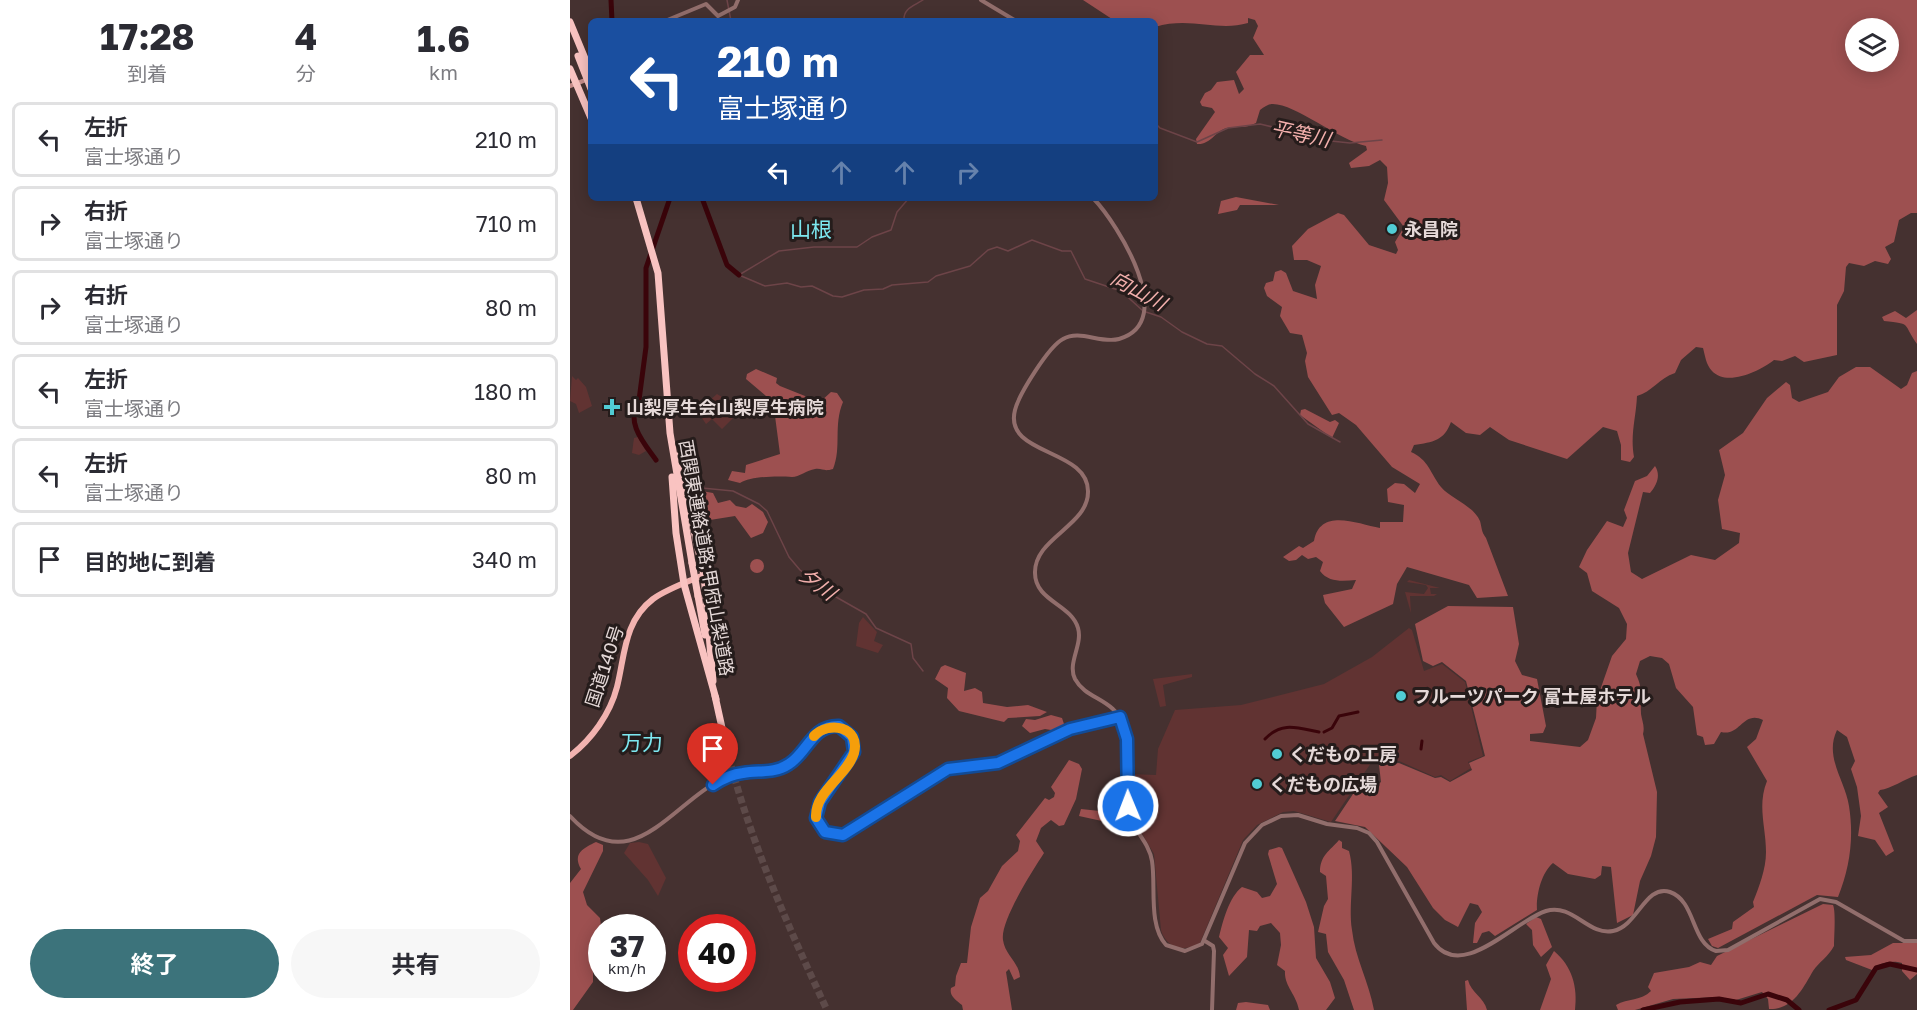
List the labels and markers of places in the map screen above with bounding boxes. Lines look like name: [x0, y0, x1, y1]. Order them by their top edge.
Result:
place label: 永昌院: [1404, 218, 1458, 240]
marker: 永昌院: [1385, 222, 1399, 236]
place label: 山梨厚生会山梨厚生病院: [626, 396, 824, 418]
marker: 山梨厚生会山梨厚生病院: [603, 398, 621, 416]
place label: フルーツパーク 富士屋ホテル: [1413, 685, 1651, 707]
marker: フルーツパーク 富士屋ホテル: [1394, 689, 1408, 703]
pin: [687, 723, 738, 785]
place label: くだもの工房: [1289, 743, 1397, 765]
marker: くだもの工房: [1270, 747, 1284, 761]
place label: くだもの広場: [1269, 773, 1377, 795]
marker: くだもの広場: [1250, 777, 1264, 791]

